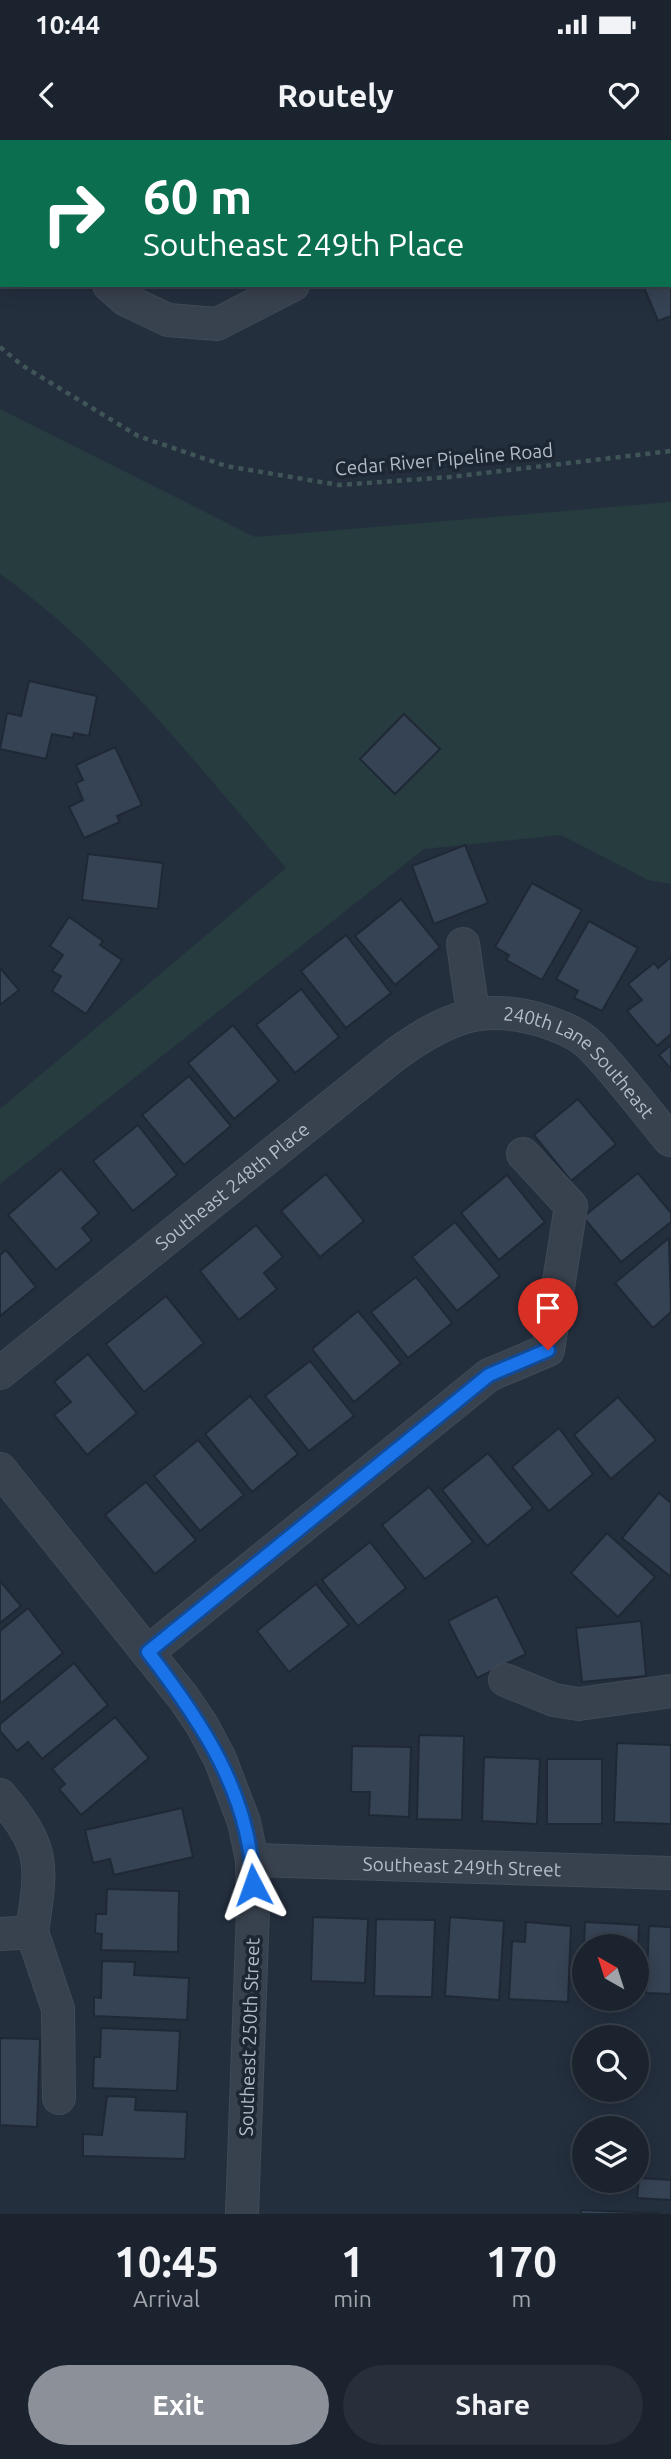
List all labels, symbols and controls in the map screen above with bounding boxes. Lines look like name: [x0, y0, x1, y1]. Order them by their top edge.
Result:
text: 10:44: [35, 10, 100, 39]
icon: back: [28, 76, 66, 114]
icon: heart: [605, 76, 643, 114]
text: Routely: [277, 77, 394, 113]
icon: right: [28, 168, 119, 259]
text: 60 m: [143, 168, 252, 223]
text: Southeast 249th Place: [143, 226, 464, 262]
street label: Cedar River Pipeline Road: [334, 439, 554, 479]
street label: 240th Lane Southeast: [502, 1002, 659, 1123]
street label: Southeast 248th Place: [151, 1118, 313, 1255]
pin: [518, 1278, 578, 1350]
icon: arrive: [529, 1289, 567, 1327]
position arrow: [216, 1848, 290, 1922]
street label: Southeast 249th Street: [362, 1852, 562, 1881]
north arrow: [572, 1934, 649, 2011]
map controls: [572, 1934, 649, 2193]
street label: Southeast 250th Street: [235, 1937, 263, 2137]
button: search: [572, 2025, 649, 2102]
button: layers: [572, 2116, 649, 2193]
text: 10:45: [114, 2238, 219, 2285]
text: 1: [341, 2238, 364, 2285]
text: 170: [486, 2238, 557, 2285]
text: Arrival: [133, 2286, 200, 2311]
text: min: [333, 2286, 372, 2311]
text: m: [511, 2286, 531, 2311]
button: Exit: [28, 2365, 329, 2445]
button: Share: [343, 2365, 643, 2445]

